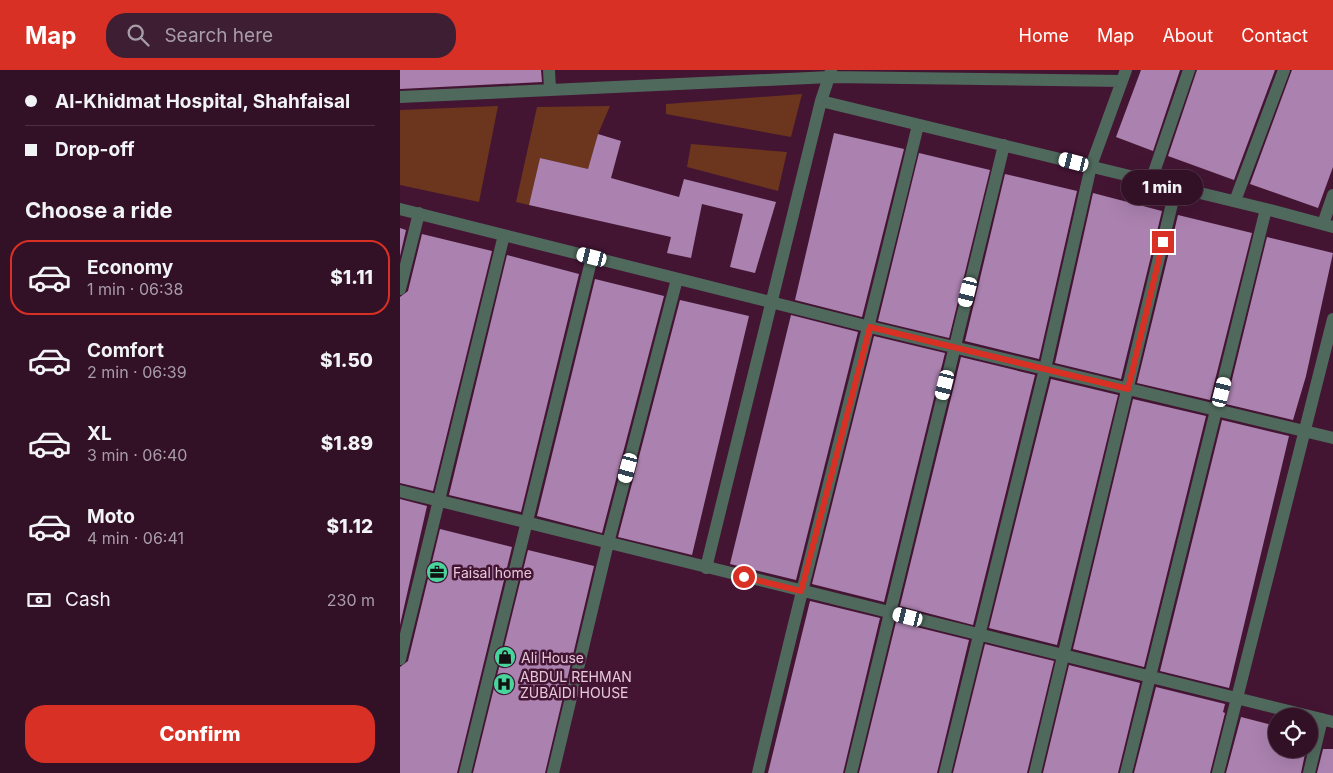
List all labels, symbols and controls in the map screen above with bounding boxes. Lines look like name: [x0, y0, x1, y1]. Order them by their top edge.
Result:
search box: [106, 13, 456, 58]
text: Map: [25, 21, 76, 50]
icon: search: [124, 21, 152, 49]
text: Search here: [164, 24, 273, 47]
text: Home: [1019, 25, 1069, 46]
text: Map: [1097, 25, 1134, 46]
text: About: [1162, 25, 1213, 46]
text: Contact: [1241, 25, 1308, 46]
text: Al-Khidmat Hospital, Shahfaisal: [55, 90, 350, 113]
text: Drop-off: [55, 138, 135, 161]
car: [1057, 151, 1090, 173]
callout: 1 min: [1122, 170, 1204, 204]
text: 1 min: [1142, 177, 1182, 197]
text: Choose a ride: [25, 197, 173, 223]
route end: [1152, 231, 1174, 253]
car: [575, 246, 608, 268]
icon: car: [27, 255, 72, 300]
text: Economy: [87, 256, 173, 279]
text: $1.11: [330, 266, 373, 289]
car: [957, 276, 978, 308]
text: 1 min · 06:38: [87, 279, 183, 299]
icon: car: [27, 338, 72, 383]
text: Comfort: [87, 339, 164, 362]
text: $1.50: [320, 349, 373, 372]
text: 2 min · 06:39: [87, 362, 187, 382]
car: [934, 369, 955, 401]
car: [1211, 376, 1232, 408]
icon: car: [27, 421, 72, 466]
text: XL: [87, 422, 112, 445]
text: $1.89: [321, 432, 373, 455]
text: 3 min · 06:40: [87, 445, 187, 465]
car: [616, 452, 639, 484]
icon: car: [27, 504, 72, 549]
text: Moto: [87, 505, 135, 528]
text: $1.12: [327, 515, 373, 538]
text: 4 min · 06:41: [87, 528, 184, 548]
office icon: Faisal home: [425, 560, 449, 584]
place label: Faisal home: [453, 564, 532, 581]
route start: [733, 566, 755, 588]
icon: cash: [25, 586, 53, 614]
text: Cash: [65, 588, 111, 611]
text: 230 m: [327, 590, 375, 610]
car: [891, 606, 924, 628]
shop icon: Ali House: [493, 645, 517, 669]
place label: Ali House: [521, 649, 584, 666]
place label: ABDUL REHMAN ZUBAIDI HOUSE: [520, 668, 632, 701]
hospital icon: ABDUL REHMAN ZUBAIDI HOUSE: [492, 672, 516, 696]
button: Confirm: [25, 705, 375, 763]
map controls: [1268, 708, 1318, 758]
button: locate: [1268, 708, 1318, 758]

